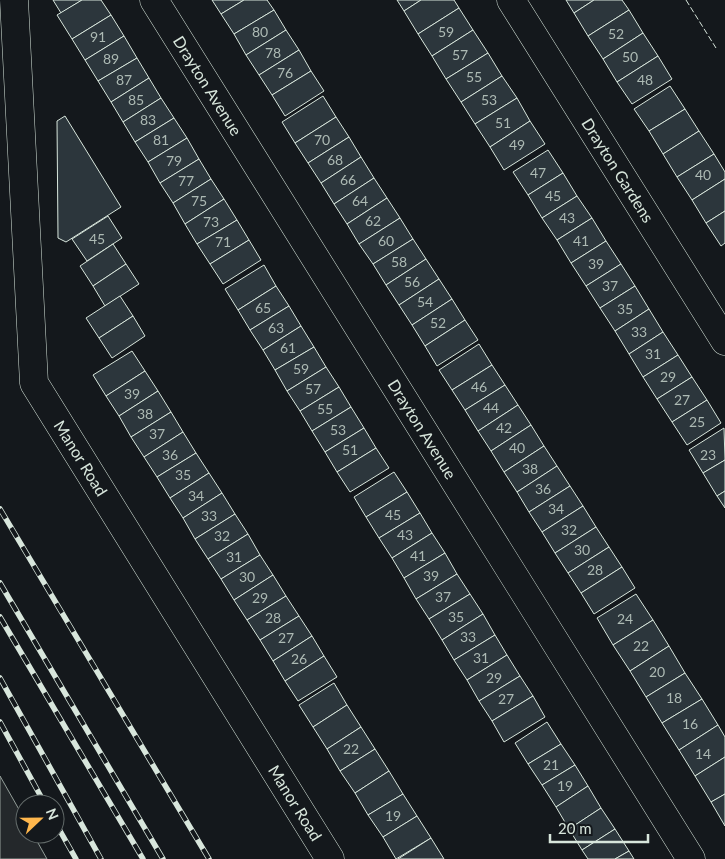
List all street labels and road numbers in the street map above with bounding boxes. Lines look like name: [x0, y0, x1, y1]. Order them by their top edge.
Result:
street label: Drayton Avenue: [170, 32, 246, 139]
street label: Drayton Gardens: [578, 114, 658, 226]
street label: Drayton Avenue: [384, 375, 461, 482]
street label: Manor Road: [50, 416, 112, 499]
street label: Manor Road: [265, 761, 326, 844]

